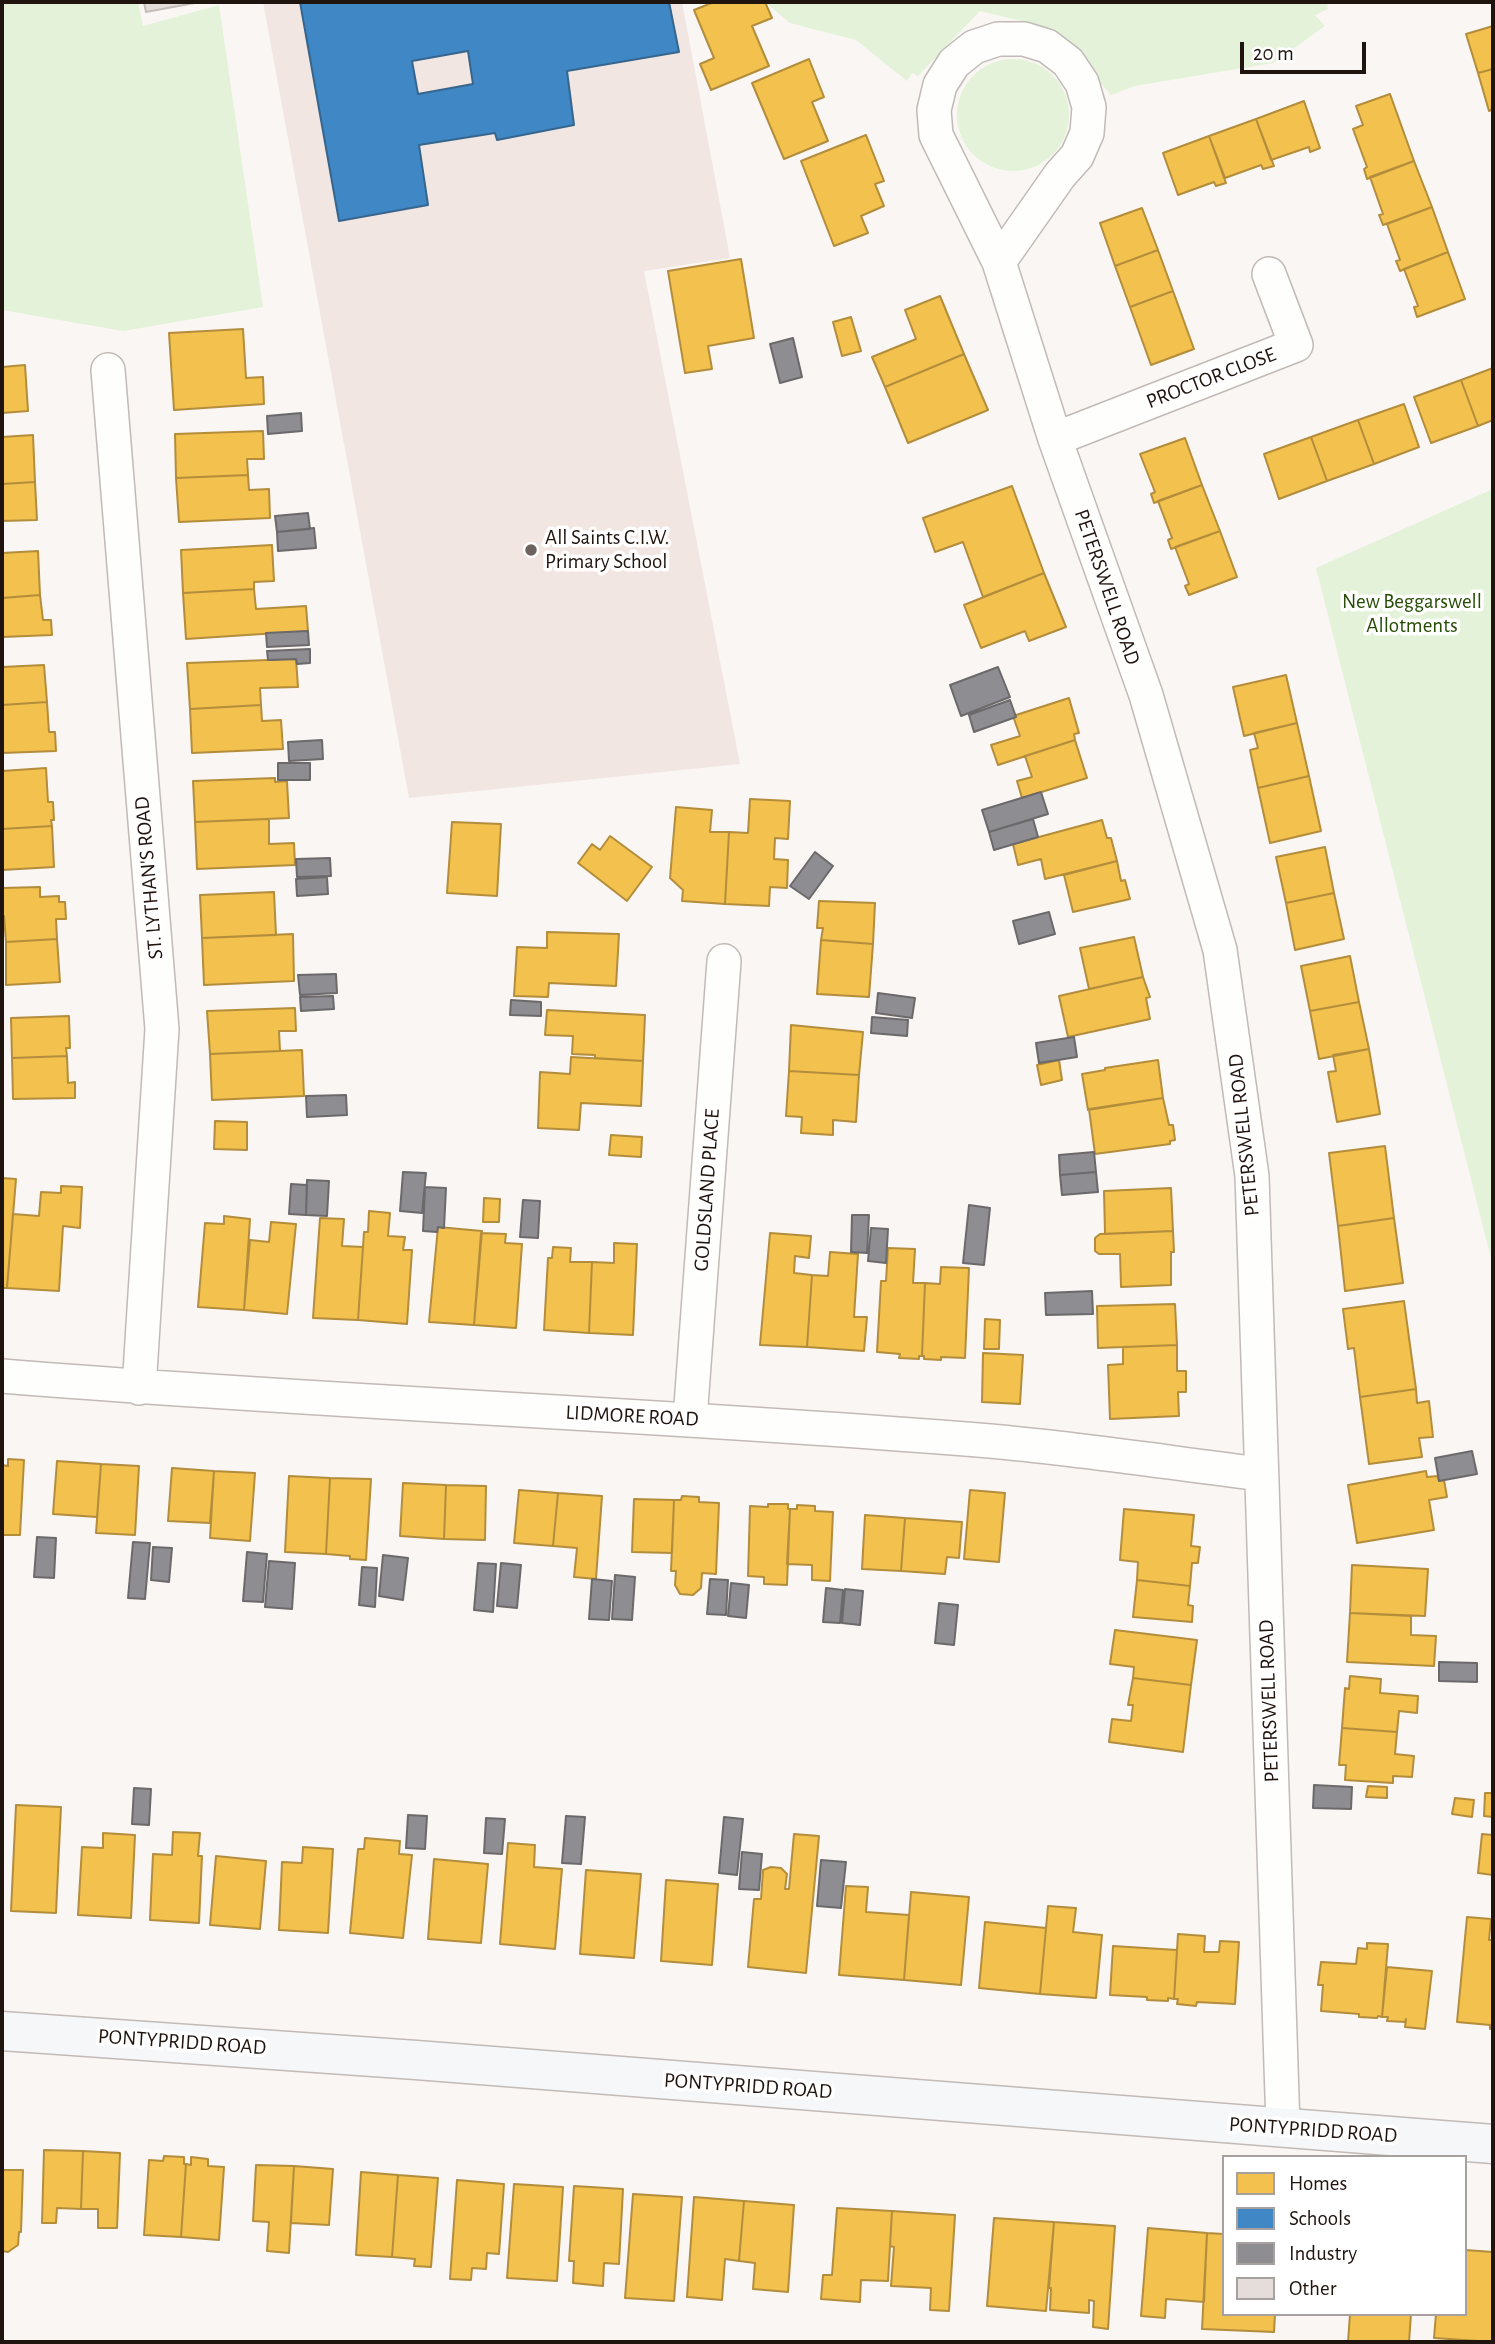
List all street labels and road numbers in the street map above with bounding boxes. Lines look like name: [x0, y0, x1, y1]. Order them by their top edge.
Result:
street label: PROCTOR CLOSE: [1143, 342, 1279, 414]
street label: PETERSWELL ROAD: [1069, 506, 1145, 668]
street label: ST. LYTHAN'S ROAD: [129, 796, 169, 960]
street label: PETERSWELL ROAD: [1223, 1053, 1265, 1217]
street label: GOLDSLAND PLACE: [689, 1108, 725, 1272]
street label: LIDMORE ROAD: [565, 1400, 699, 1432]
street label: PETERSWELL ROAD: [1254, 1619, 1284, 1783]
street label: PONTYPRIDD ROAD: [97, 2024, 267, 2060]
street label: PONTYPRIDD ROAD: [663, 2068, 833, 2104]
street label: PONTYPRIDD ROAD: [1228, 2112, 1398, 2148]

